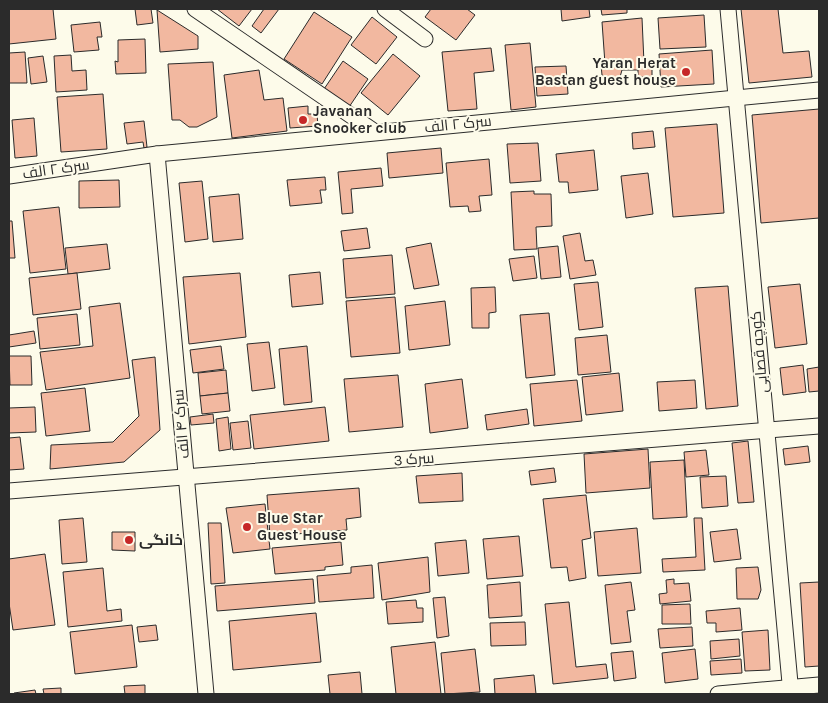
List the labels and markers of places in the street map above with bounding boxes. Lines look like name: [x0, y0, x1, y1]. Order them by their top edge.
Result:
place label: Yaran Herat Bastan guest house: [535, 54, 676, 89]
marker: Yaran Herat Bastan guest house: [680, 66, 692, 78]
place label: Javanan Snooker club: [313, 102, 407, 137]
marker: Javanan Snooker club: [297, 114, 309, 126]
place label: Blue Star Guest House: [257, 509, 347, 544]
marker: Blue Star Guest House: [241, 521, 253, 533]
place label: خانگی: [139, 531, 183, 549]
marker: خانگی: [123, 534, 135, 546]

